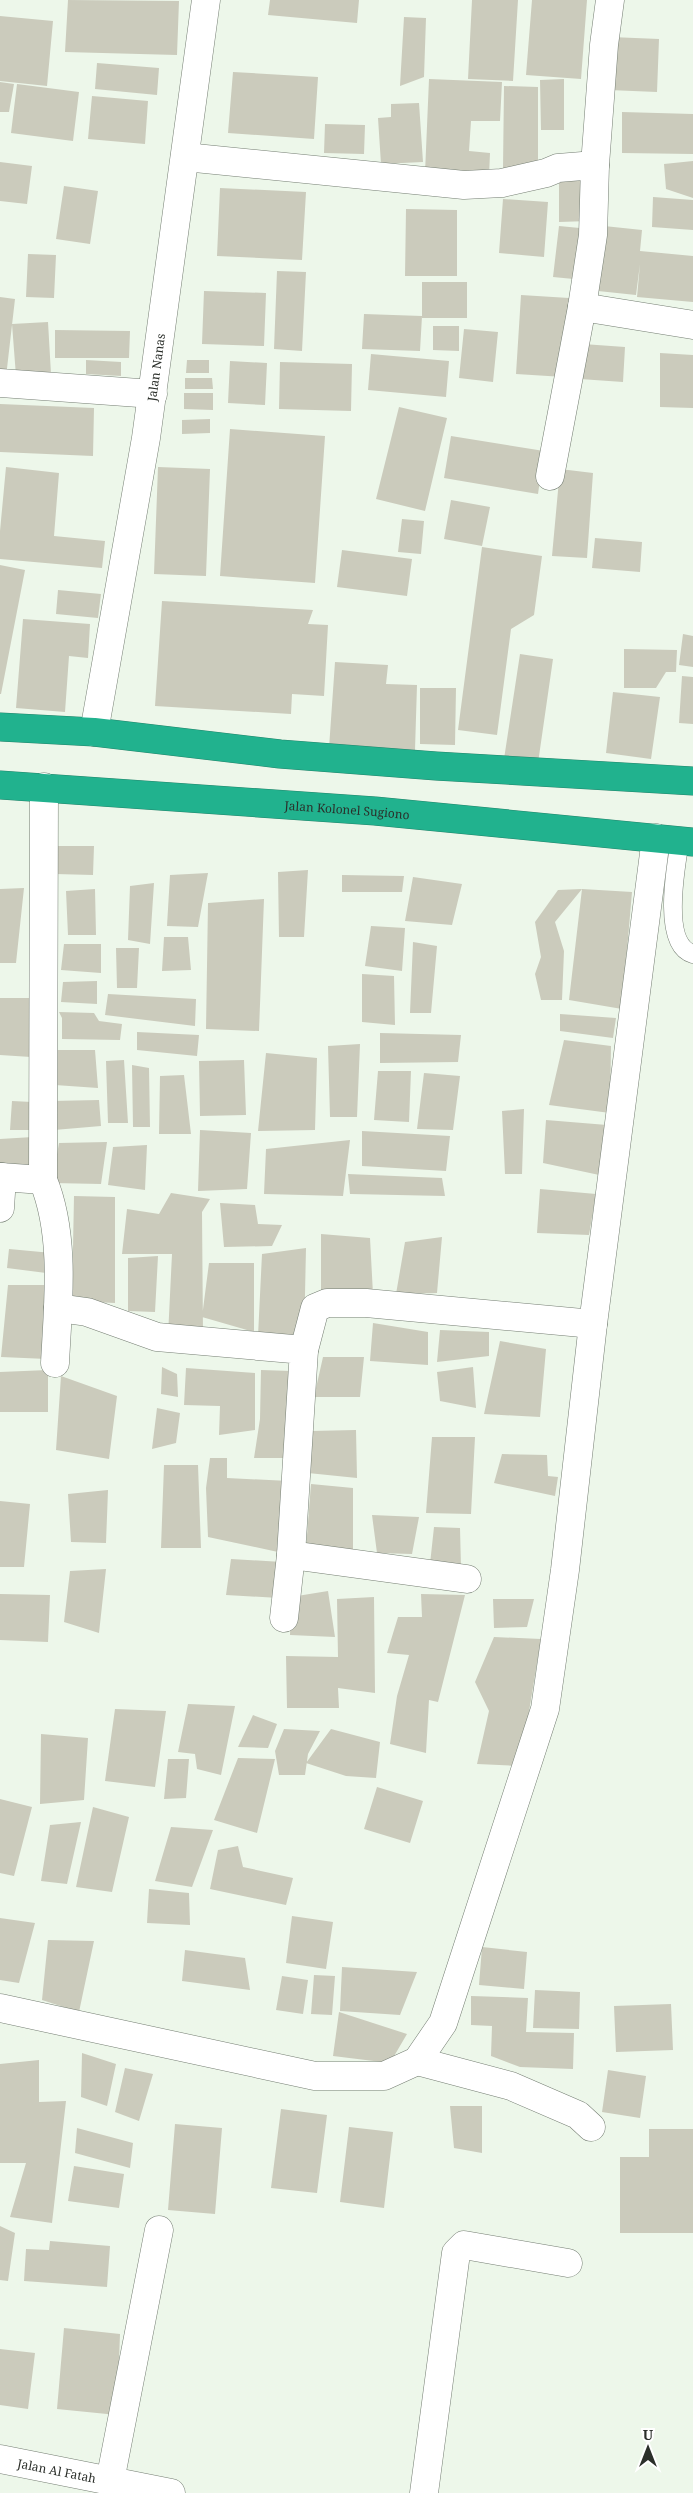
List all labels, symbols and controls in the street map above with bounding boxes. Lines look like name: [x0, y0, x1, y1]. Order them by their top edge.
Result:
street label: Jalan Nanas: [143, 332, 169, 403]
street label: Jalan Kolonel Sugiono: [283, 796, 410, 823]
north arrow: [623, 2423, 673, 2473]
text: U: [643, 2425, 654, 2444]
street label: Jalan Al Fatah: [15, 2454, 98, 2486]

